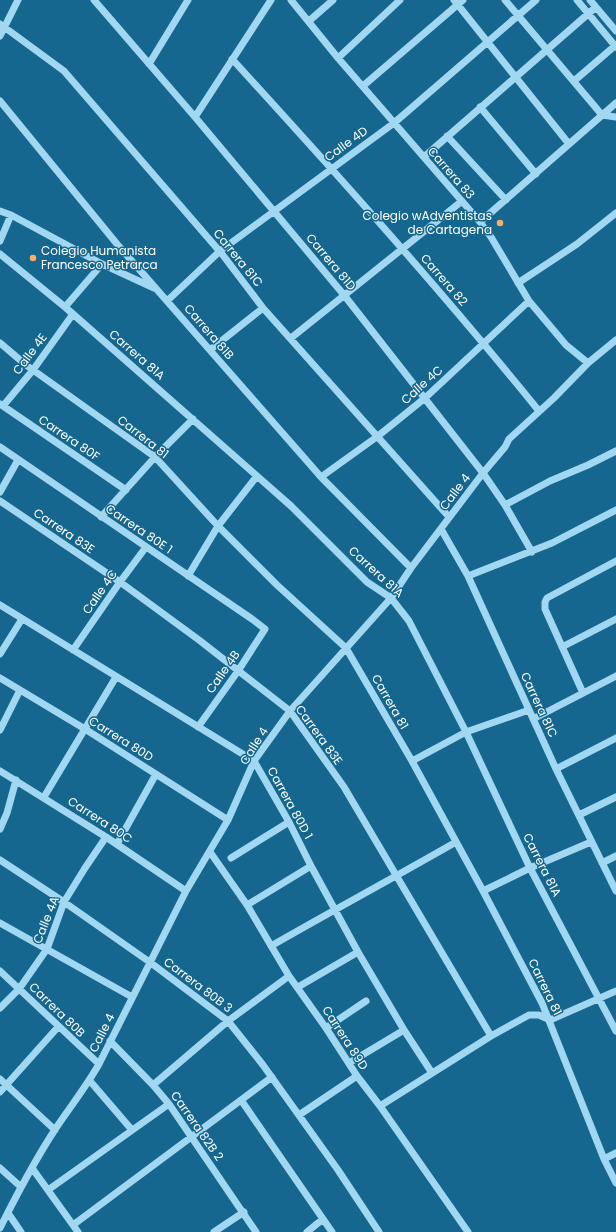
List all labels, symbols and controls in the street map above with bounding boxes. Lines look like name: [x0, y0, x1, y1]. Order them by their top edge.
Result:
street label: Calle 4D: [320, 122, 371, 165]
street label: Carrera 83: [424, 143, 479, 202]
place label: Colegio wAdventistas de Cartagena: [362, 207, 492, 238]
marker: Colegio wAdventistas de Cartagena: [495, 218, 505, 228]
street label: Carrera 81C: [210, 225, 267, 290]
street label: Carrera 81D: [303, 230, 360, 294]
place label: Colegio Humanista Francesco Petrarca: [41, 242, 158, 273]
street label: Carrera 82: [417, 250, 472, 309]
marker: Colegio Humanista Francesco Petrarca: [28, 253, 38, 263]
street label: Carrera 81B: [181, 300, 238, 363]
street label: Carrera 81A: [106, 326, 169, 384]
street label: Calle 4E: [8, 330, 51, 378]
street label: Calle 4C: [397, 361, 446, 408]
street label: Carrera 80F: [35, 411, 103, 464]
street label: Carrera 81: [114, 411, 173, 462]
street label: Calle 4: [435, 470, 474, 513]
street label: Carrera 80E 1: [102, 500, 176, 557]
street label: Carrera 83E: [30, 504, 98, 557]
street label: Carrera 81A: [345, 542, 408, 601]
street label: Calle 4C: [78, 566, 121, 617]
street label: Calle 4B: [202, 647, 244, 697]
street label: Carrera 81C: [517, 669, 562, 740]
street label: Carrera 81: [368, 671, 413, 732]
street label: Carrera 83E: [292, 701, 347, 768]
street label: Carrera 80D: [86, 712, 157, 765]
street label: Calle 4: [235, 723, 272, 768]
street label: Carrera 80D 1: [264, 764, 317, 842]
street label: Carrera 80C: [65, 792, 136, 847]
street label: Carrera 81A: [519, 830, 566, 899]
street label: Calle 4A: [28, 894, 63, 946]
street label: Carrera 80B 3: [160, 953, 236, 1016]
street label: Carrera 81: [524, 956, 566, 1018]
street label: Carrera 80B: [26, 979, 89, 1041]
street label: Carrera 89D: [318, 1002, 372, 1073]
street label: Calle 4: [85, 1010, 119, 1055]
street label: Carrera 82B 2: [167, 1087, 228, 1164]

